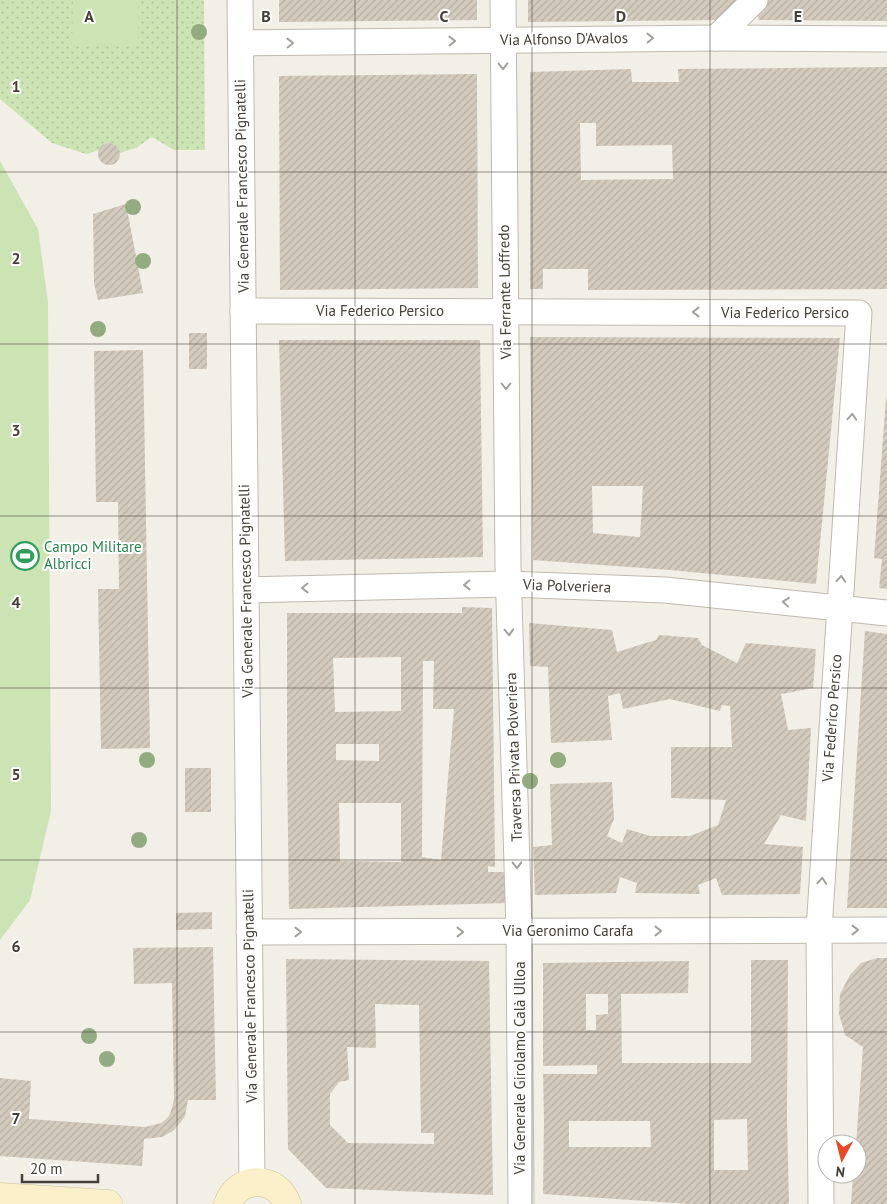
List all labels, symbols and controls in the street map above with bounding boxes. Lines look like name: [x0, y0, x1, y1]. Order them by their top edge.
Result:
text: A: [84, 6, 94, 26]
text: B: [261, 6, 271, 26]
text: C: [440, 6, 449, 26]
text: D: [616, 6, 626, 26]
text: E: [794, 6, 802, 26]
street label: Via Alfonso D'Avalos: [499, 28, 628, 49]
one-way arrow: [646, 33, 654, 43]
one-way arrow: [448, 35, 456, 46]
one-way arrow: [286, 37, 294, 48]
one-way arrow: [498, 62, 508, 70]
text: 1: [11, 76, 21, 96]
street label: Via Generale Francesco Pignatelli: [230, 79, 253, 294]
street label: Via Ferrante Loffredo: [494, 224, 515, 361]
text: 2: [11, 248, 21, 268]
street label: Via Federico Persico: [315, 301, 444, 320]
street label: Via Federico Persico: [720, 303, 849, 322]
one-way arrow: [692, 307, 700, 317]
one-way arrow: [501, 382, 511, 390]
one-way arrow: [847, 413, 858, 421]
text: 3: [11, 420, 21, 440]
street label: Via Generale Francesco Pignatelli: [234, 484, 257, 699]
place label: Campo Militare Albricci: [44, 537, 142, 573]
sports icon: Campo Militare Albricci: [10, 541, 40, 571]
street label: Via Polveriera: [522, 574, 611, 597]
one-way arrow: [836, 575, 847, 583]
one-way arrow: [463, 579, 471, 590]
one-way arrow: [300, 583, 308, 593]
text: 4: [11, 592, 21, 612]
one-way arrow: [782, 597, 790, 608]
one-way arrow: [504, 629, 515, 637]
street label: Via Federico Persico: [817, 653, 845, 783]
street label: Traversa Privata Polveriera: [501, 672, 526, 842]
text: 5: [11, 764, 21, 784]
one-way arrow: [512, 862, 522, 869]
one-way arrow: [816, 877, 827, 885]
street label: Via Generale Francesco Pignatelli: [238, 889, 261, 1104]
street label: Via Geronimo Carafa: [502, 921, 633, 940]
one-way arrow: [852, 925, 860, 935]
one-way arrow: [654, 926, 662, 936]
one-way arrow: [294, 927, 302, 937]
one-way arrow: [457, 927, 465, 937]
text: 6: [11, 936, 21, 956]
street label: Via Generale Girolamo Calà Ulloa: [510, 961, 529, 1176]
text: 7: [11, 1108, 21, 1128]
north arrow: [817, 1134, 867, 1184]
scale bar: [22, 1152, 99, 1184]
text: 20 m: [30, 1159, 63, 1178]
text: N: [835, 1162, 846, 1181]

